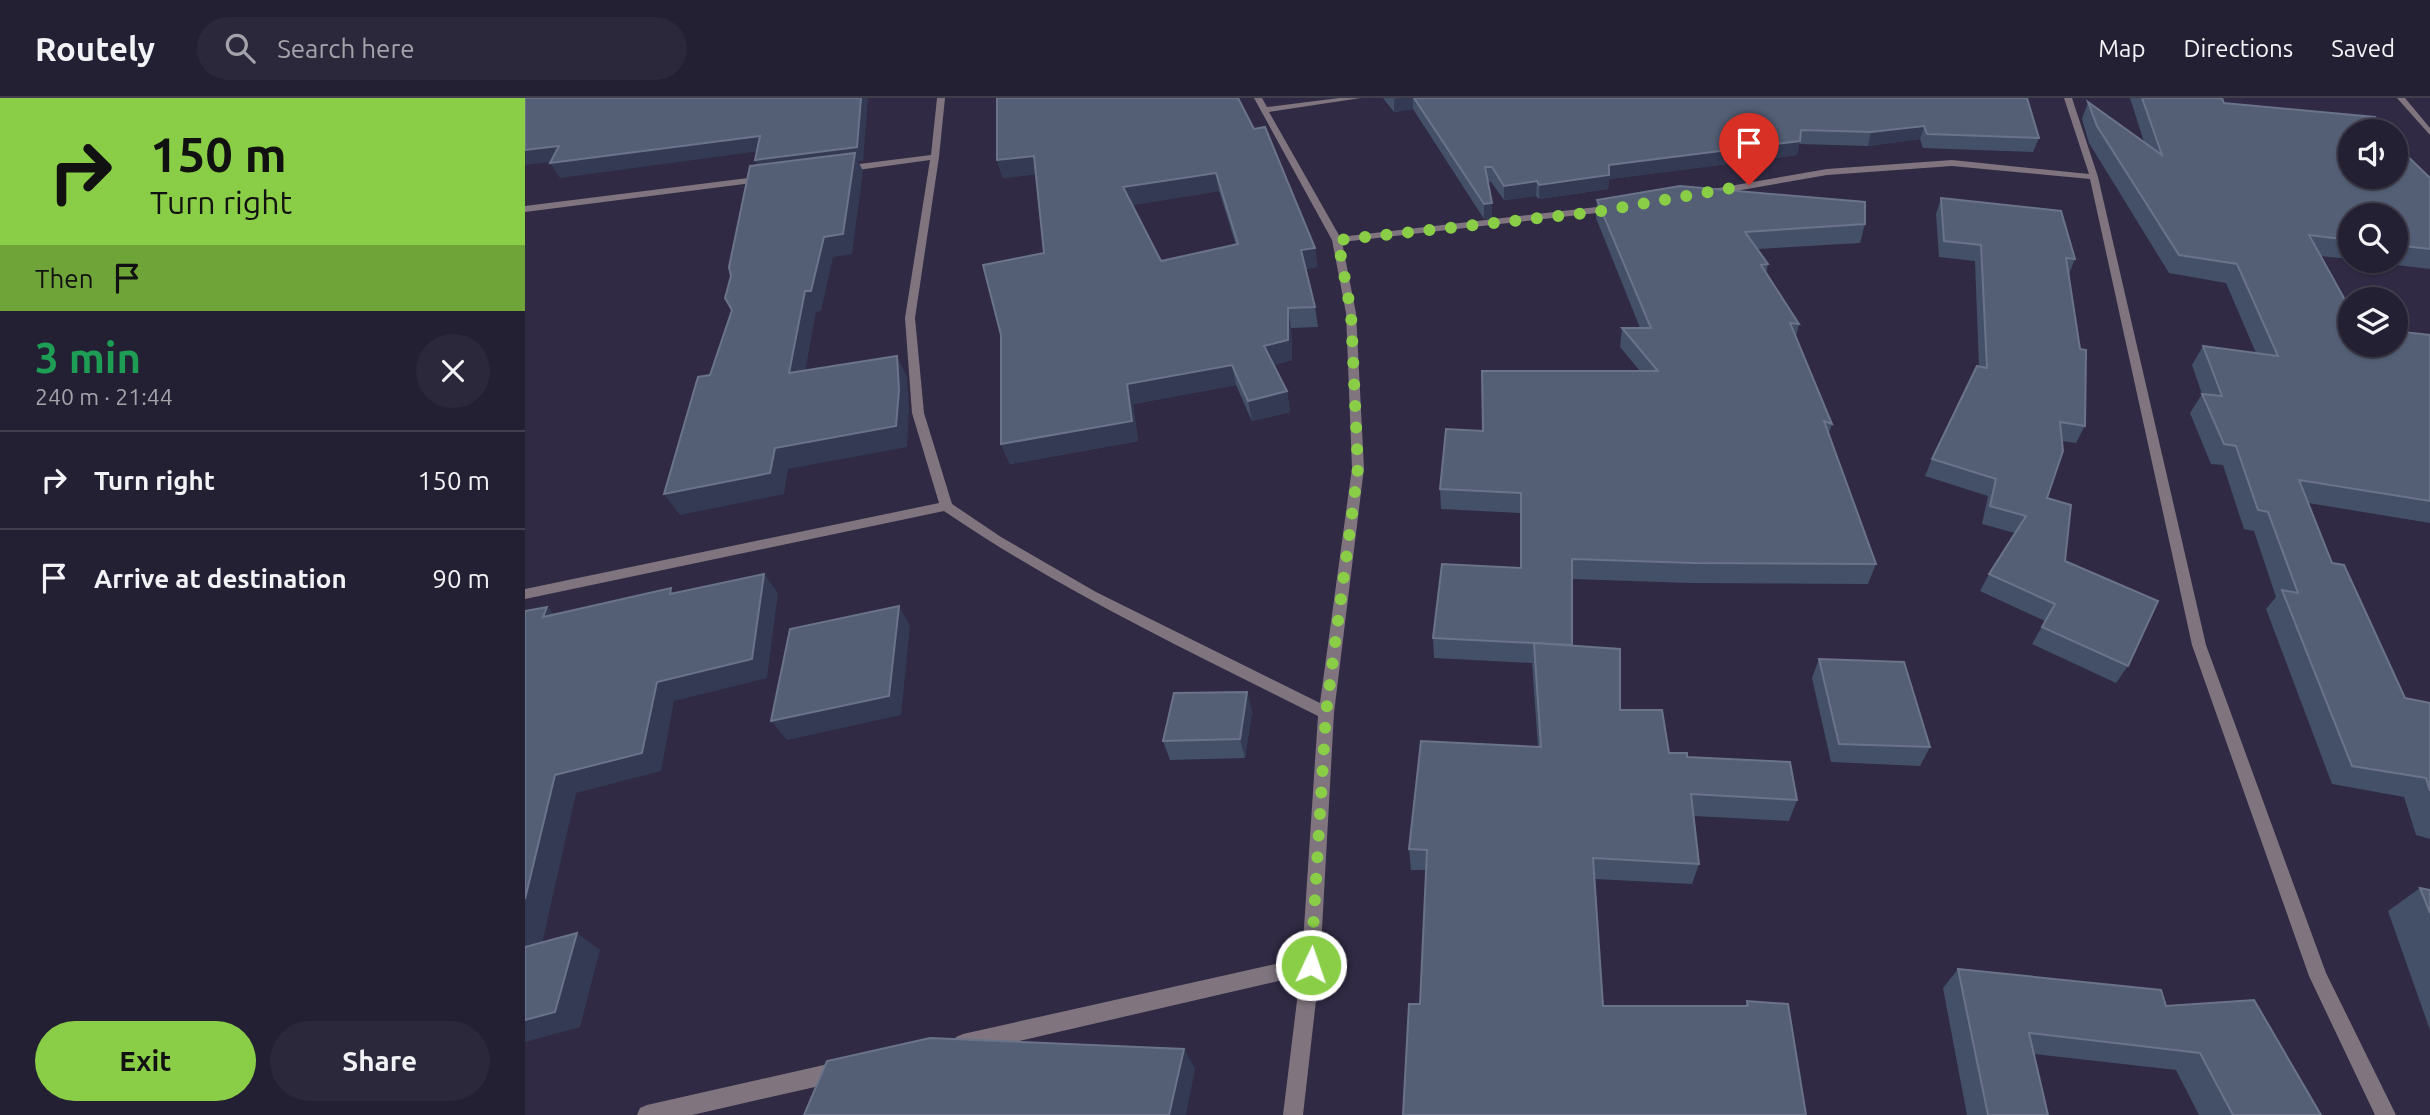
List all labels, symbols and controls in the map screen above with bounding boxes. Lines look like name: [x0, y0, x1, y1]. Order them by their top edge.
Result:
search box: [197, 17, 687, 80]
icon: search: [221, 29, 259, 67]
text: Routely: [35, 30, 155, 67]
text: Search here: [277, 34, 415, 63]
text: Map: [2098, 35, 2145, 62]
text: Directions: [2183, 35, 2293, 62]
text: Saved: [2331, 35, 2395, 62]
pin: [1719, 113, 1779, 185]
map controls: [2338, 119, 2408, 357]
button: sound: [2338, 119, 2408, 189]
icon: arrive: [1730, 124, 1768, 162]
icon: right: [35, 126, 126, 217]
text: 150 m: [150, 126, 287, 181]
text: Turn right: [150, 184, 292, 220]
button: search: [2338, 203, 2408, 273]
icon: arrive: [108, 259, 146, 297]
text: Then: [35, 264, 94, 293]
button: layers: [2338, 287, 2408, 357]
text: 3 min: [35, 334, 141, 381]
button: close: [416, 334, 490, 408]
text: 240 m · 21:44: [35, 384, 173, 409]
icon: right: [35, 461, 73, 499]
text: Turn right: [94, 466, 215, 495]
text: 150 m: [418, 466, 490, 495]
icon: arrive: [35, 559, 73, 597]
text: Arrive at destination: [94, 564, 347, 593]
text: 90 m: [432, 564, 490, 593]
position arrow: [1274, 928, 1348, 1002]
button: Exit: [35, 1021, 256, 1101]
button: Share: [270, 1021, 490, 1101]

